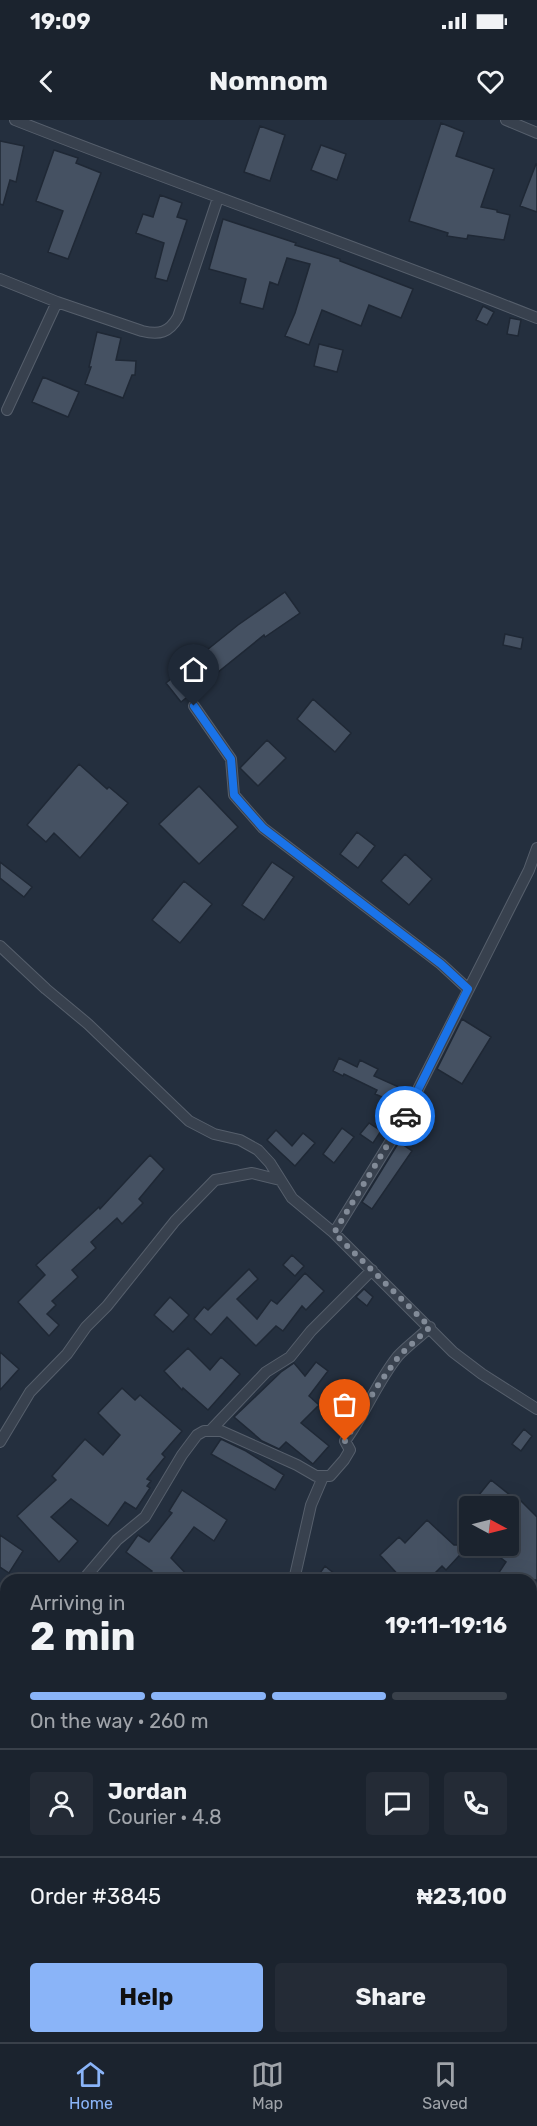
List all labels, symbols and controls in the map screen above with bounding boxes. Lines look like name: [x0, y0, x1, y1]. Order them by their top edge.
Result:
text: 19:09: [30, 8, 91, 35]
icon: back: [30, 65, 63, 98]
text: Nomnom: [209, 65, 328, 97]
icon: heart: [474, 65, 507, 98]
pin: [168, 644, 219, 706]
icon: home: [177, 653, 210, 686]
courier: [375, 1086, 435, 1146]
icon: car: [389, 1100, 422, 1133]
pin: [319, 1379, 370, 1441]
icon: bag: [328, 1388, 361, 1421]
north arrow: [459, 1496, 519, 1556]
map controls: [459, 1496, 519, 1556]
text: Arriving in: [30, 1591, 125, 1615]
text: 19:11–19:16: [385, 1612, 507, 1639]
text: 2 min: [30, 1614, 136, 1660]
text: On the way · 260 m: [30, 1709, 208, 1733]
button: person: [30, 1772, 93, 1835]
button: chat: [366, 1772, 429, 1835]
button: phone: [444, 1772, 507, 1835]
text: Jordan: [108, 1778, 187, 1805]
text: Courier · 4.8: [108, 1805, 222, 1829]
text: Order #3845: [30, 1883, 161, 1910]
text: ₦23,100: [417, 1883, 507, 1910]
button: Help: [30, 1963, 263, 2032]
button: Share: [275, 1963, 507, 2032]
tab: Home: [69, 2058, 113, 2113]
tab: Map: [251, 2058, 284, 2113]
tab: Saved: [422, 2058, 468, 2113]

